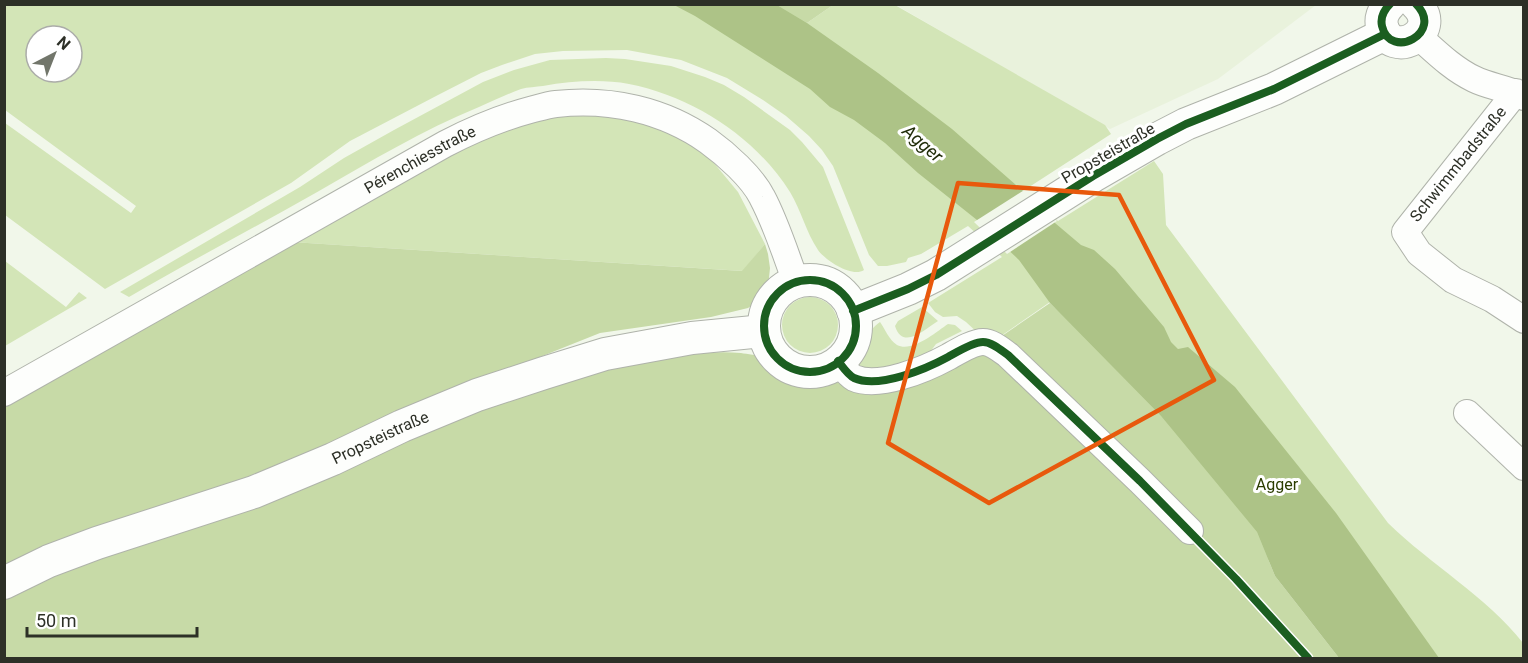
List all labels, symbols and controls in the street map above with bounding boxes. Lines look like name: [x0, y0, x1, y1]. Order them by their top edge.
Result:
north arrow: [24, 24, 84, 84]
text: N: [53, 32, 74, 54]
street label: Schwimmbadstraße: [1406, 103, 1510, 225]
water label: Agger: [898, 119, 948, 167]
street label: Propsteistraße: [1058, 119, 1158, 187]
street label: Pérenchiesstraße: [361, 121, 478, 197]
street label: Propsteistraße: [329, 407, 431, 468]
park label: Agger: [1256, 475, 1299, 494]
scale bar: [27, 600, 196, 638]
text: 50 m: [36, 610, 76, 631]

